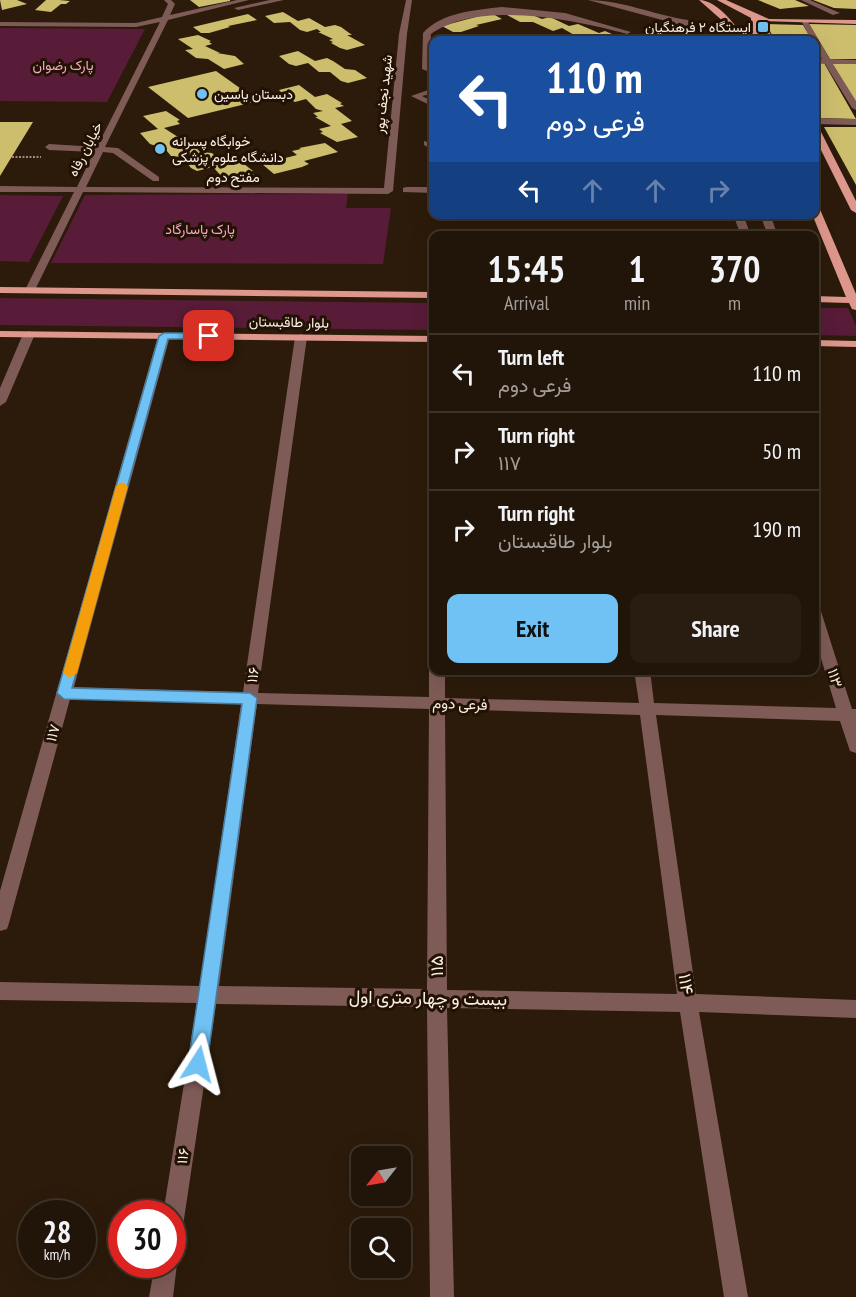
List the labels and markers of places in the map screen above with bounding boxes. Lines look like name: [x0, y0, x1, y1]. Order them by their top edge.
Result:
place label: ایستگاه ۲ فرهنگیان: [645, 18, 751, 36]
marker: ایستگاه ۲ فرهنگیان: [756, 20, 770, 34]
place label: دبستان یاسین: [214, 85, 293, 103]
marker: دبستان یاسین: [195, 87, 209, 101]
place label: خوابگاه پسرانه دانشگاه علوم پزشکی: [172, 132, 284, 167]
marker: خوابگاه پسرانه دانشگاه علوم پزشکی: [153, 142, 167, 156]
pin: [183, 310, 234, 361]

